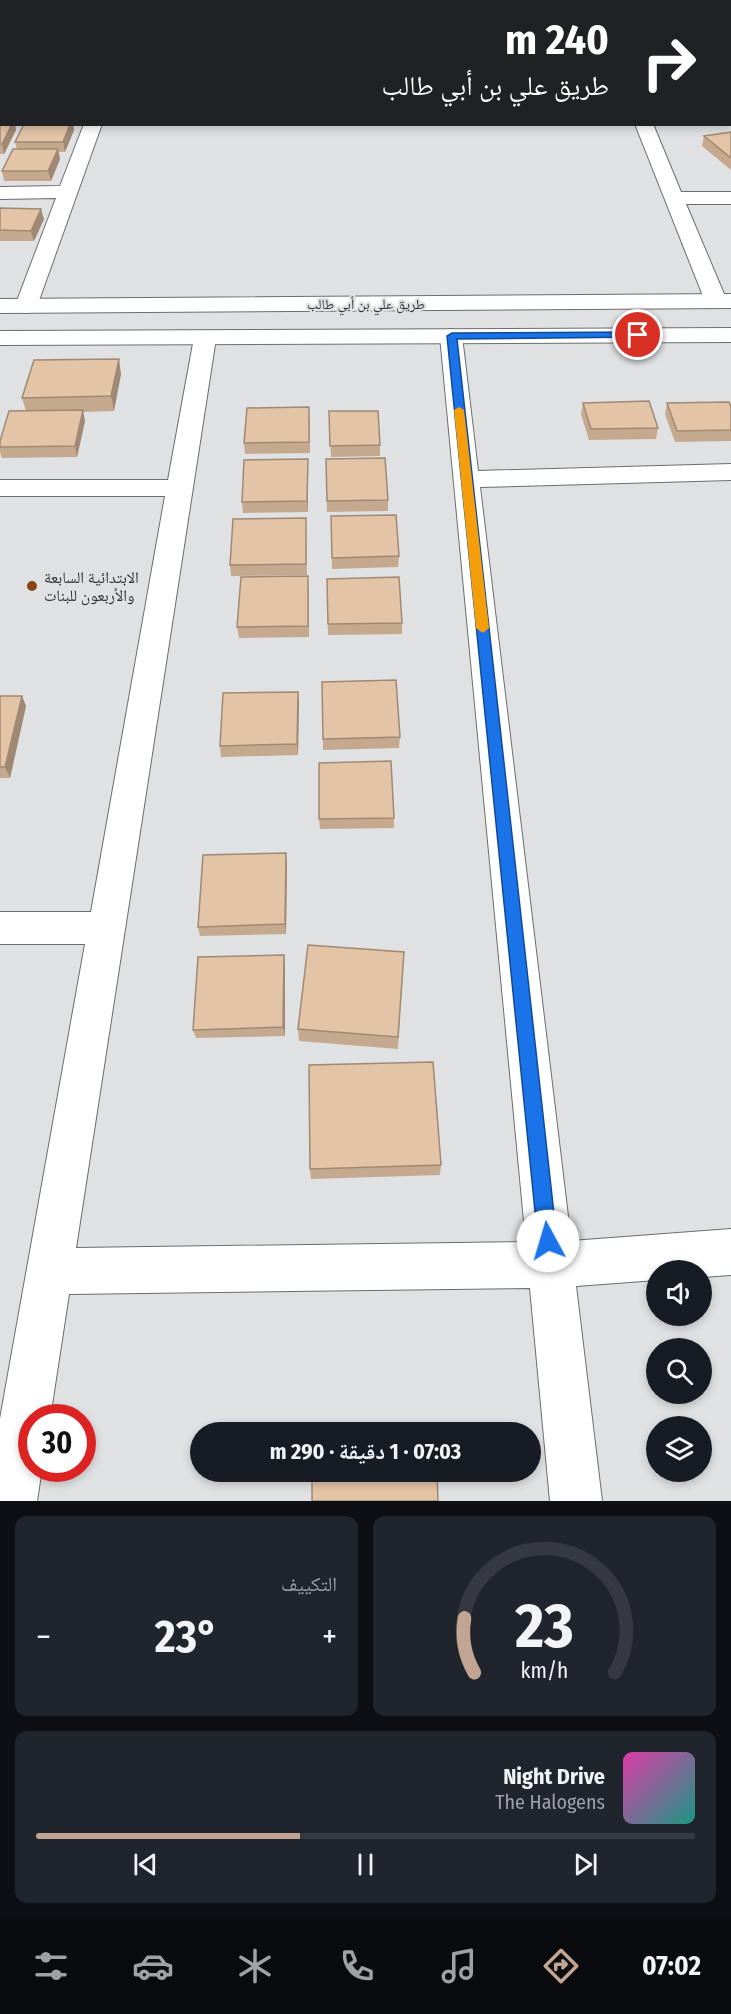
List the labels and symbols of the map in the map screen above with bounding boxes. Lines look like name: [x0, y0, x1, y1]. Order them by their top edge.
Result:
street label: طريق علي بن أبي طالب: [307, 296, 425, 316]
pin: [612, 309, 663, 360]
place label: الابتدائية السابعة والأربعون للبنات: [44, 568, 139, 606]
marker: الابتدائية السابعة والأربعون للبنات: [25, 579, 39, 593]
position arrow: [516, 1209, 580, 1273]
speed limit sign: 30: [18, 1404, 96, 1482]

